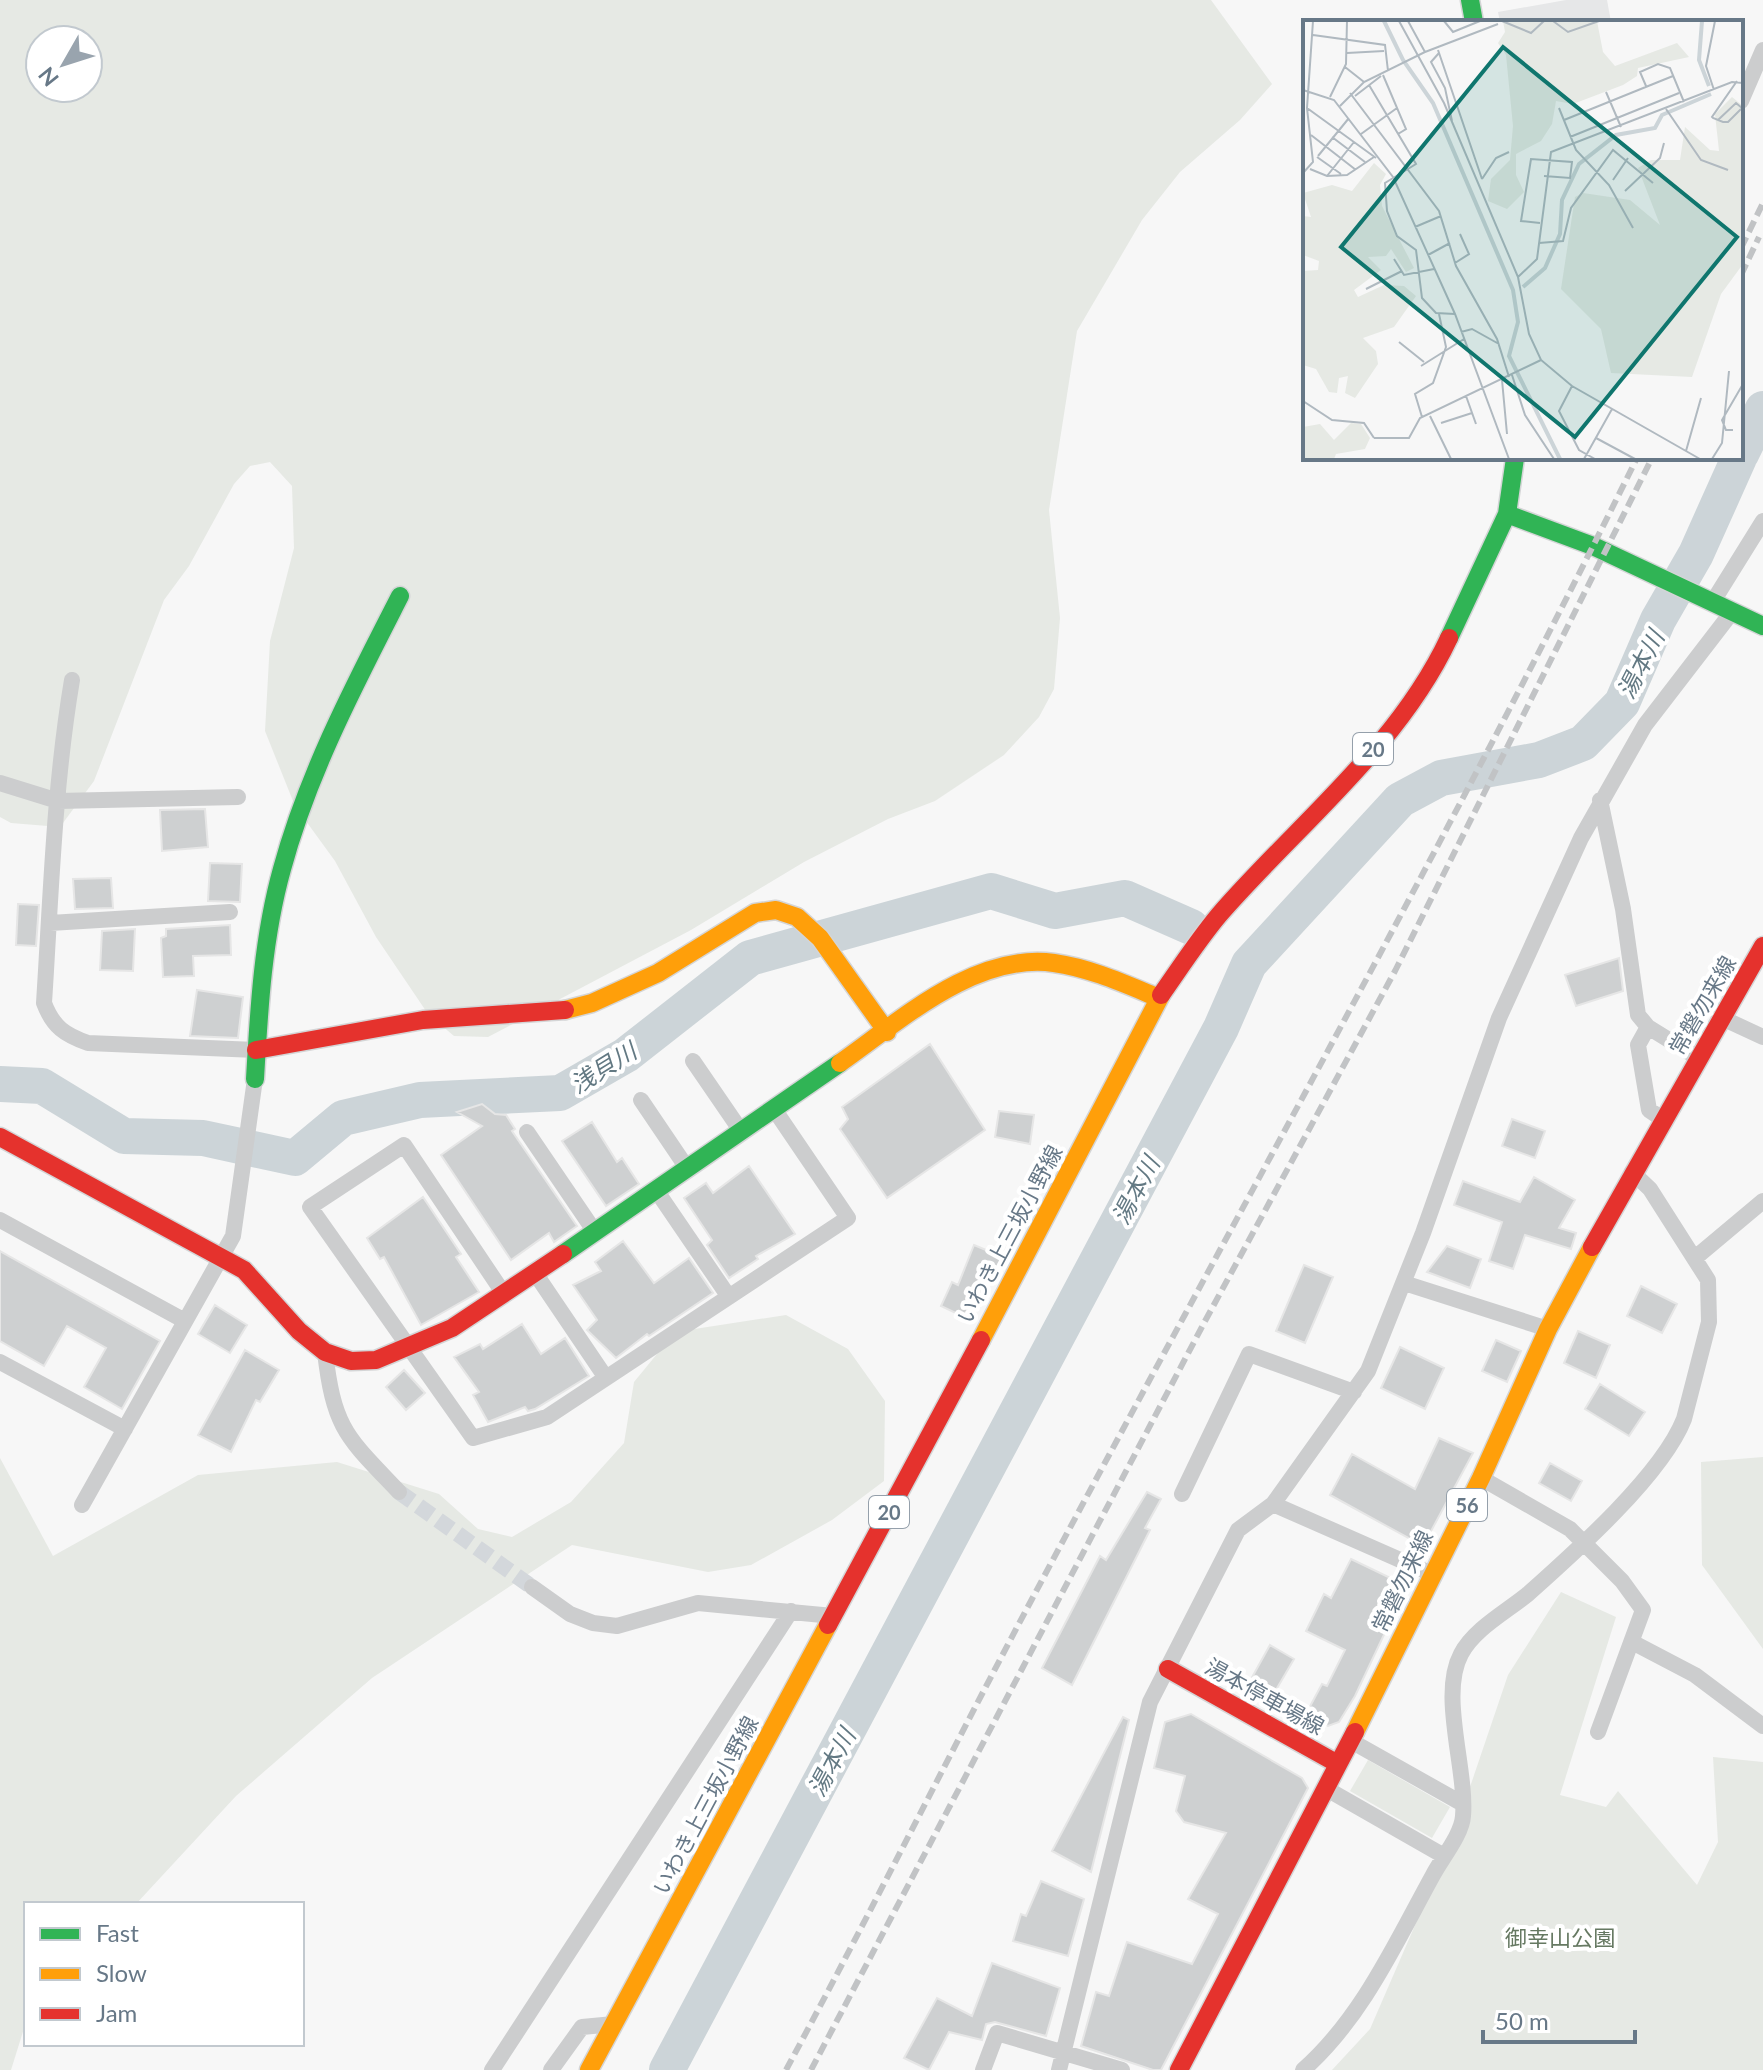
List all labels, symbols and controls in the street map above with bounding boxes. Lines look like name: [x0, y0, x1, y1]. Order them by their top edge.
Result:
inset map: [1303, 20, 1743, 460]
north arrow: [24, 24, 104, 104]
text: N: [32, 62, 64, 92]
water label: 湯本川: [1611, 623, 1671, 703]
road number: 20: [1353, 733, 1393, 765]
street label: 常磐勿来線: [1663, 951, 1741, 1059]
water label: 浅貝川: [565, 1034, 644, 1098]
street label: いわき上三坂小野線: [951, 1140, 1067, 1328]
water label: 湯本川: [1105, 1149, 1166, 1229]
road number: 56: [1447, 1489, 1487, 1521]
road number: 20: [869, 1496, 909, 1528]
street label: 常磐勿来線: [1366, 1526, 1438, 1636]
street label: 湯本停車場線: [1201, 1652, 1329, 1740]
street label: いわき上三坂小野線: [647, 1711, 763, 1899]
water label: 湯本川: [801, 1721, 862, 1801]
legend: [24, 1902, 304, 2046]
text: Fast: [96, 1918, 139, 1947]
park label: 御幸山公園: [1505, 1924, 1615, 1951]
text: Slow: [96, 1958, 147, 1987]
scale bar: [1483, 1994, 1635, 2044]
text: Jam: [96, 1998, 137, 2027]
text: 50 m: [1495, 2006, 1549, 2035]

